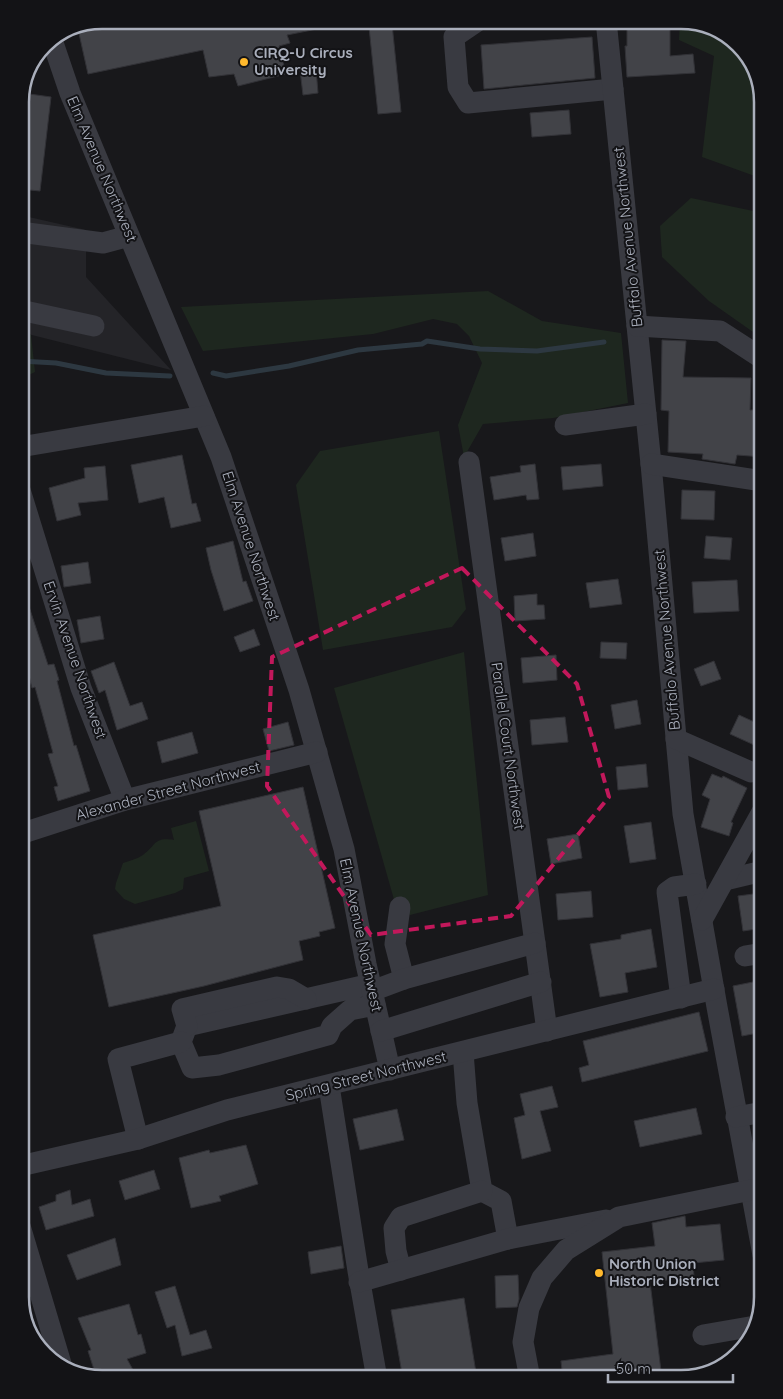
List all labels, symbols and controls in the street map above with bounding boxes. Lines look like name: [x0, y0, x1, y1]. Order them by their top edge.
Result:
place label: CIRQ-U Circus University: [254, 43, 353, 79]
marker: CIRQ-U Circus University: [238, 56, 250, 68]
street label: Elm Avenue Northwest: [63, 93, 142, 244]
street label: Buffalo Avenue Northwest: [609, 146, 646, 328]
street label: Elm Avenue Northwest: [218, 469, 285, 623]
street label: Buffalo Avenue Northwest: [649, 549, 684, 731]
street label: Ervin Avenue Northwest: [40, 578, 111, 741]
street label: Parallel Court Northwest: [487, 661, 530, 831]
street label: Alexander Street Northwest: [74, 757, 262, 824]
street label: Elm Avenue Northwest: [336, 856, 387, 1013]
street label: Spring Street Northwest: [284, 1046, 448, 1105]
place label: North Union Historic District: [609, 1254, 720, 1290]
marker: North Union Historic District: [593, 1267, 605, 1279]
scale bar: [608, 1352, 733, 1384]
text: 50 m: [616, 1359, 651, 1378]

